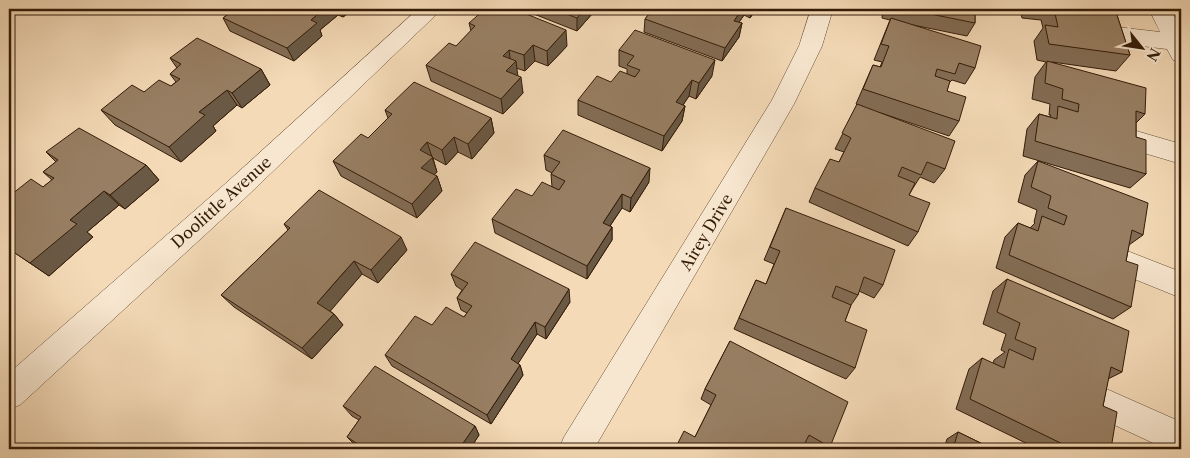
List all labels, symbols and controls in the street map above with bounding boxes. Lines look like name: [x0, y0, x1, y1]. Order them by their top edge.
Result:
north arrow: [1118, 22, 1168, 72]
text: N: [1142, 45, 1164, 64]
street label: Doolittle Avenue: [167, 152, 275, 252]
street label: Airey Drive: [675, 190, 737, 275]

